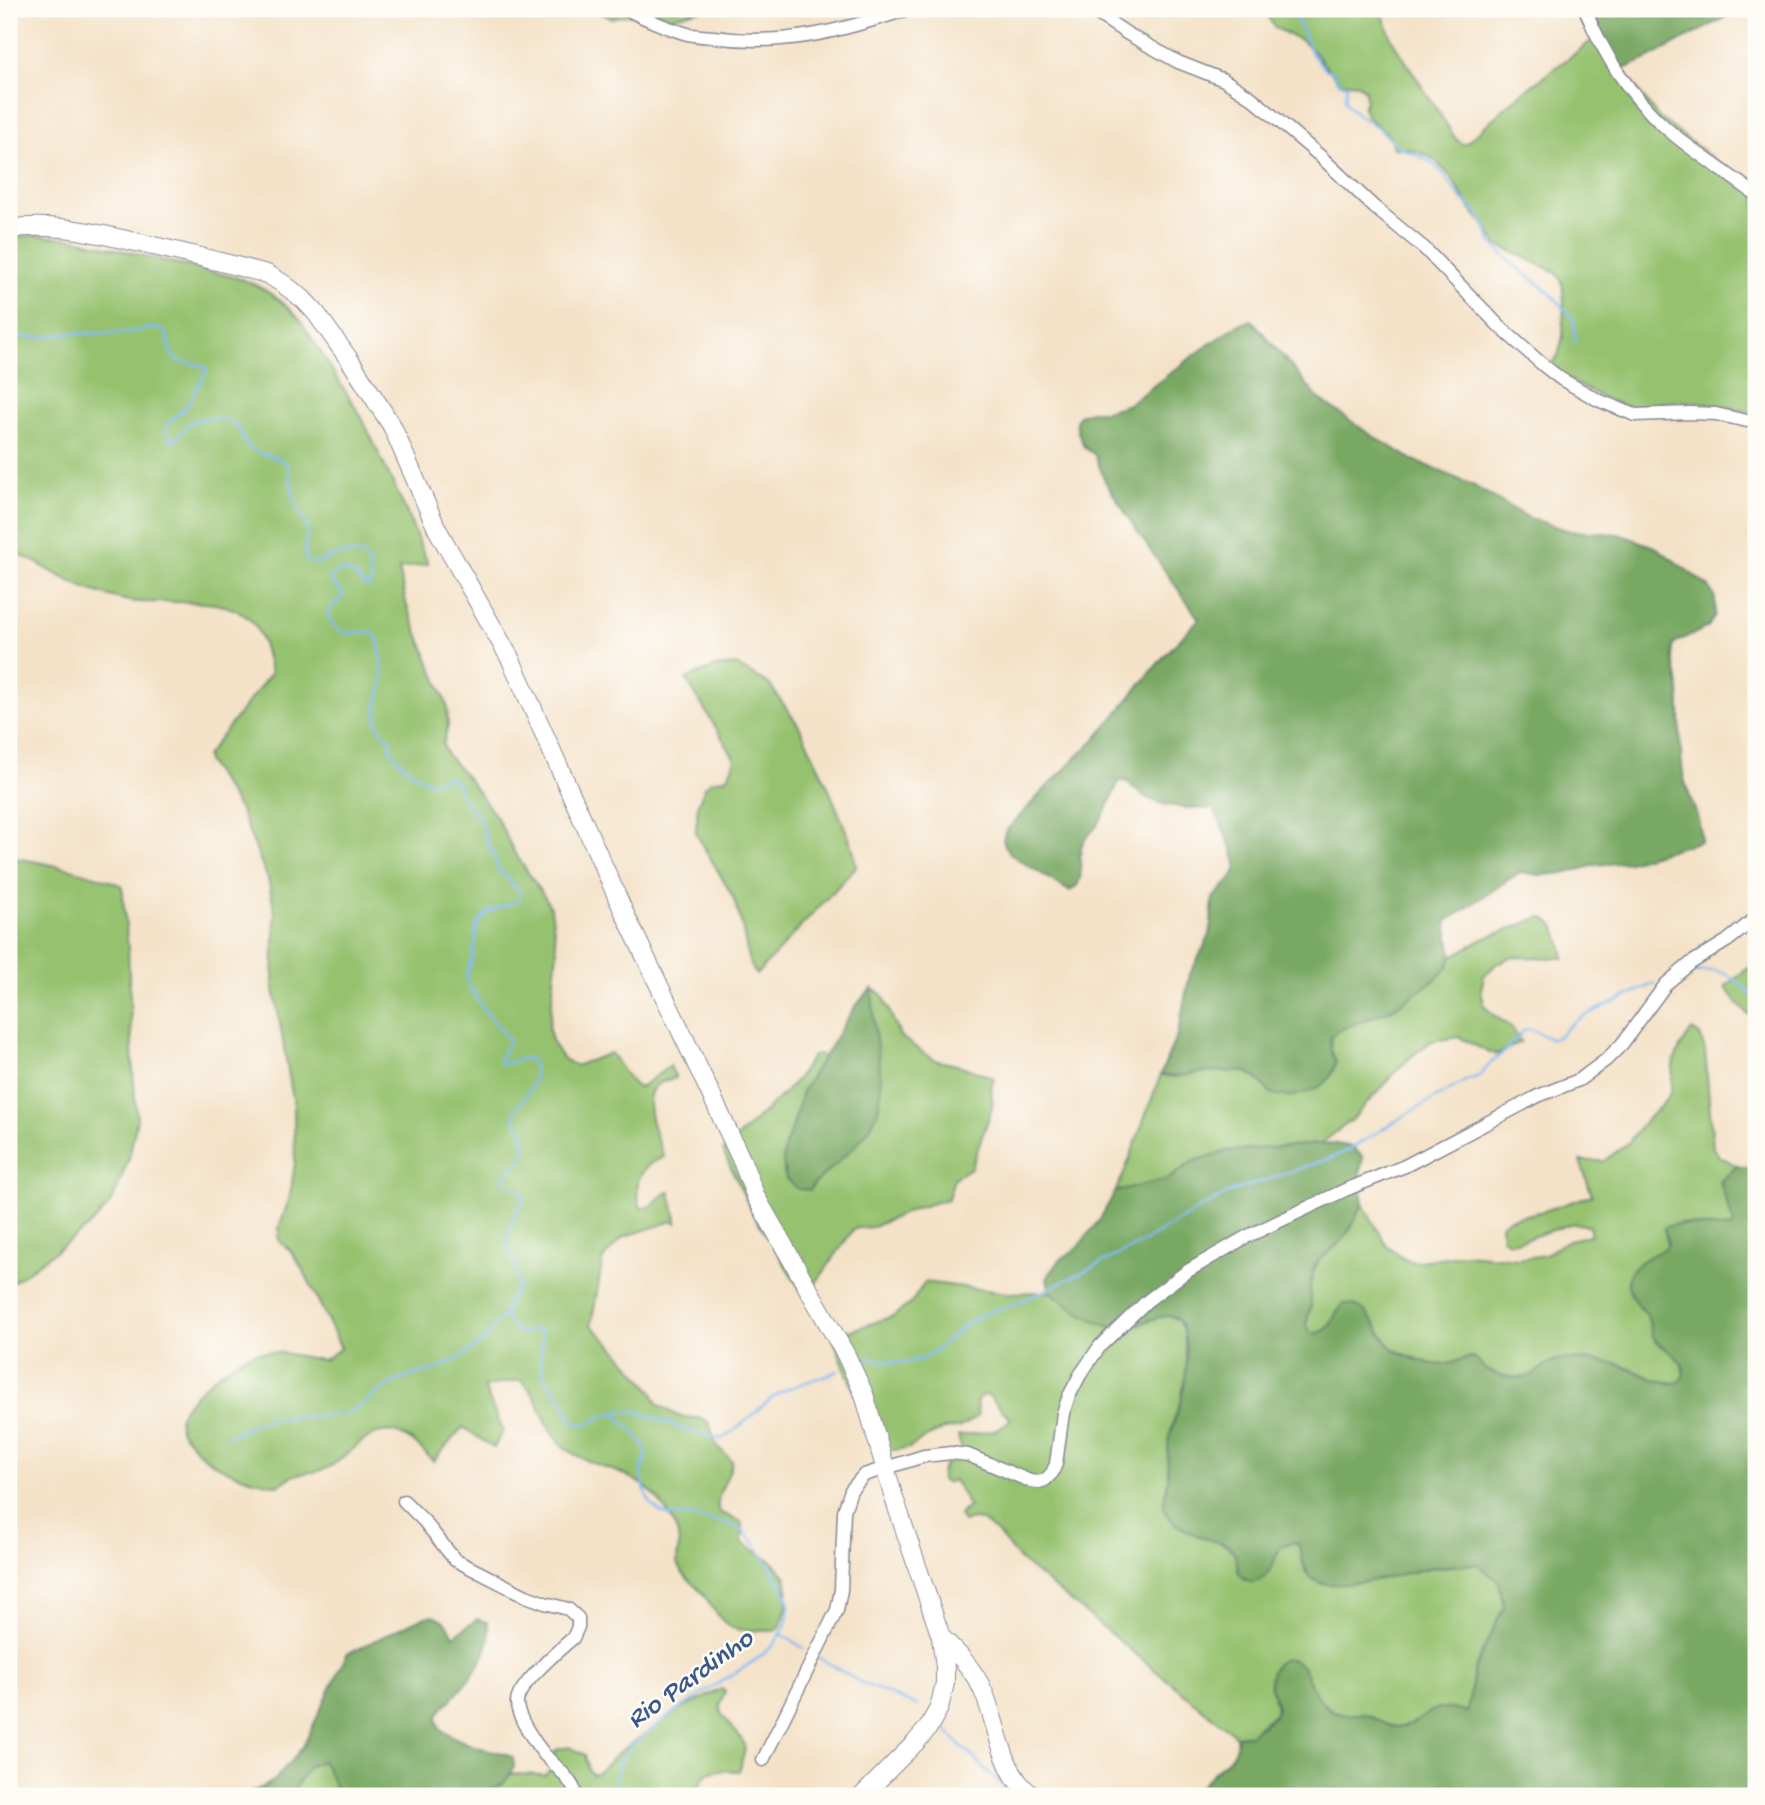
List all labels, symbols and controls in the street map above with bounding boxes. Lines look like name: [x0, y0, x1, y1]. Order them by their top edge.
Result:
water label: Rio Pardinho: [621, 1622, 762, 1737]

